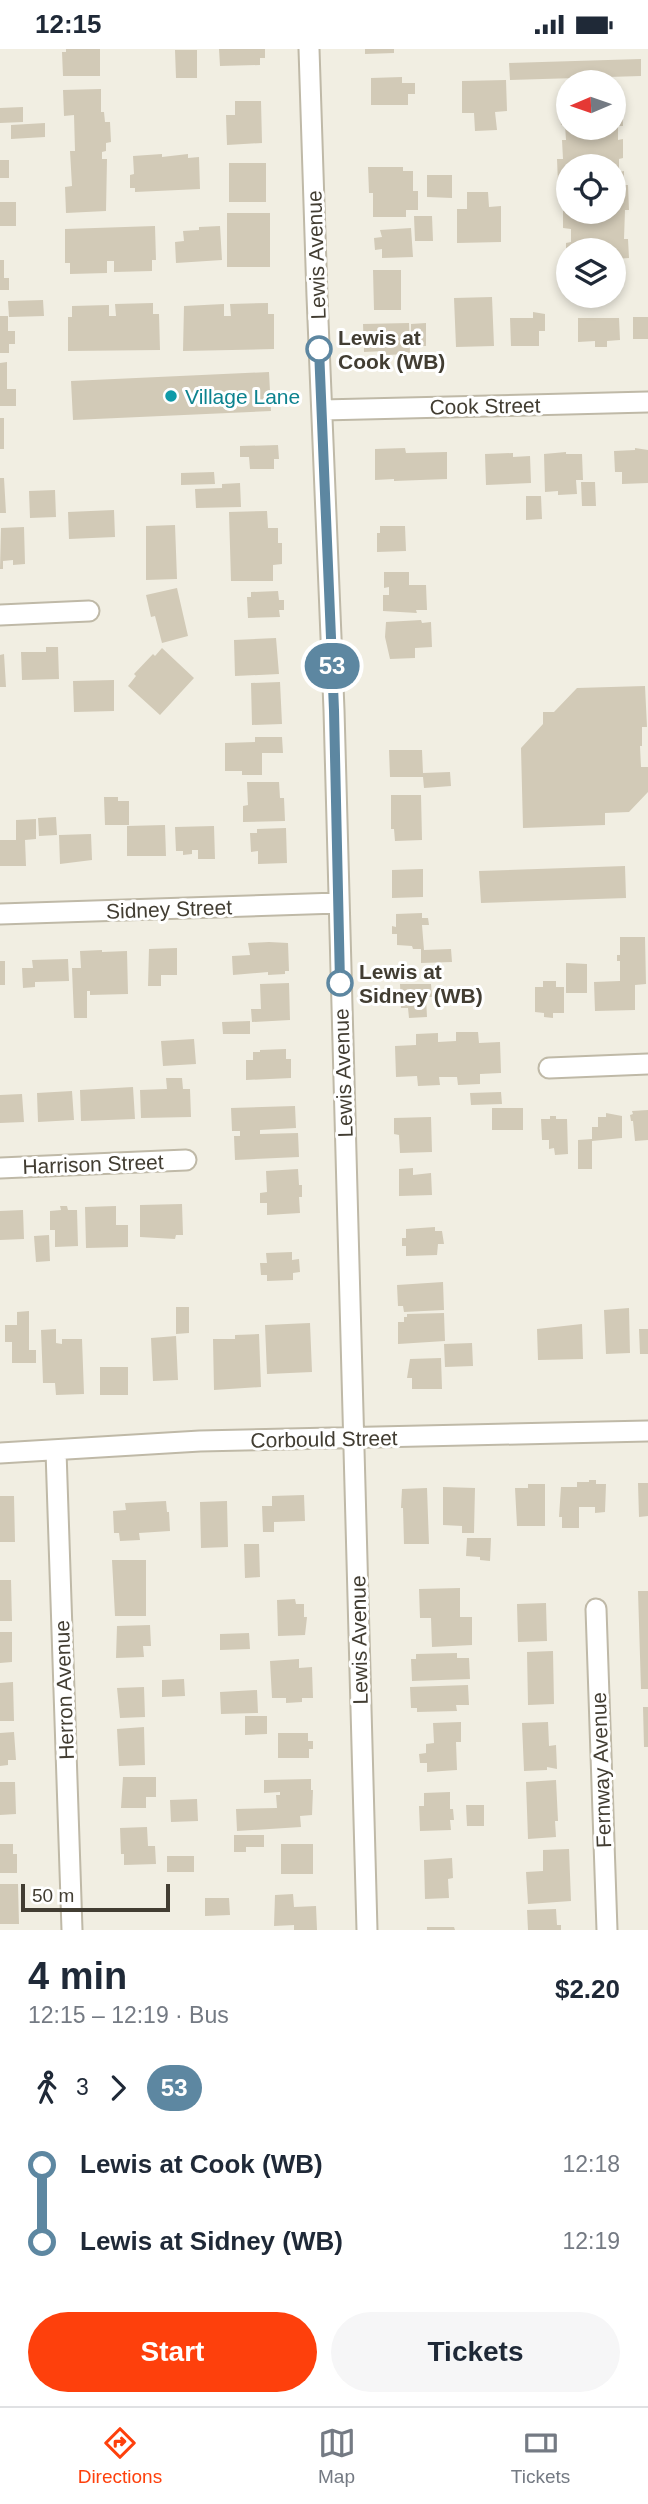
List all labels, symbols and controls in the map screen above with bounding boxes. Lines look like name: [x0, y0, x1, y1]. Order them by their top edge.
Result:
text: 12:15: [35, 9, 102, 39]
north arrow: [556, 70, 626, 140]
map controls: [556, 70, 626, 308]
button: locate: [556, 154, 626, 224]
street label: Lewis Avenue: [302, 190, 330, 320]
button: layers: [556, 238, 626, 308]
place label: Lewis at Cook (WB): [338, 326, 445, 373]
marker: Lewis at Cook (WB): [306, 336, 332, 362]
place label: Village Lane: [185, 385, 300, 408]
marker: Village Lane: [163, 388, 179, 404]
street label: Cook Street: [429, 394, 541, 418]
line badge: 53: [300, 643, 364, 689]
text: 53: [319, 652, 345, 679]
street label: Sidney Street: [106, 895, 233, 923]
place label: Lewis at Sidney (WB): [359, 960, 483, 1007]
marker: Lewis at Sidney (WB): [327, 970, 353, 996]
street label: Lewis Avenue: [329, 1008, 357, 1138]
street label: Harrison Street: [22, 1150, 164, 1178]
street label: Corbould Street: [250, 1426, 398, 1452]
street label: Lewis Avenue: [346, 1575, 372, 1705]
street label: Herron Avenue: [50, 1620, 78, 1760]
street label: Fernway Avenue: [587, 1692, 615, 1848]
scale bar: [21, 1881, 170, 1913]
text: 50 m: [32, 1885, 74, 1906]
text: 4 min: [28, 1955, 127, 1997]
text: $2.20: [555, 1974, 620, 2004]
text: 12:15 – 12:19 · Bus: [28, 2002, 229, 2028]
icon: walk: [28, 2069, 66, 2107]
icon: forward: [99, 2069, 137, 2107]
text: 3: [76, 2074, 89, 2100]
text: 53: [161, 2074, 188, 2101]
text: Lewis at Cook (WB): [80, 2149, 323, 2179]
text: 12:18: [562, 2151, 620, 2177]
text: Lewis at Sidney (WB): [80, 2226, 343, 2256]
text: 12:19: [562, 2228, 620, 2254]
button: Start: [28, 2312, 317, 2392]
button: Tickets: [331, 2312, 620, 2392]
tab: Directions: [78, 2424, 162, 2488]
tab: Map: [318, 2424, 356, 2488]
tab: Tickets: [511, 2424, 570, 2488]

